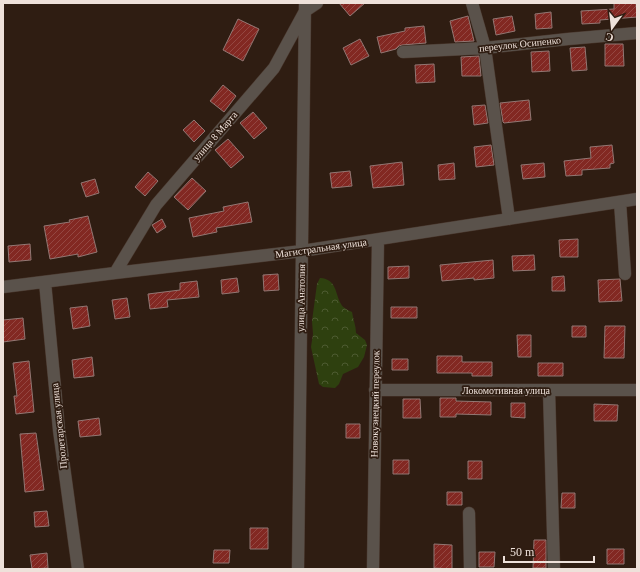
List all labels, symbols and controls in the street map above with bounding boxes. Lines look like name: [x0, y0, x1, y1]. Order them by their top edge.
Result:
north arrow: [592, 8, 632, 48]
text: С: [604, 31, 615, 44]
street label: переулок Осипенко: [478, 34, 562, 54]
street label: улица 8 Марта: [191, 109, 240, 163]
street label: Магистральная улица: [274, 236, 368, 260]
street label: улица Анатолия: [295, 264, 307, 332]
street label: Новокузнецкий переулок: [369, 350, 381, 458]
street label: Пролетарская улица: [49, 382, 69, 469]
street label: Локомотивная улица: [462, 385, 551, 396]
scale bar: [504, 538, 594, 564]
text: 50 m: [510, 545, 535, 559]

